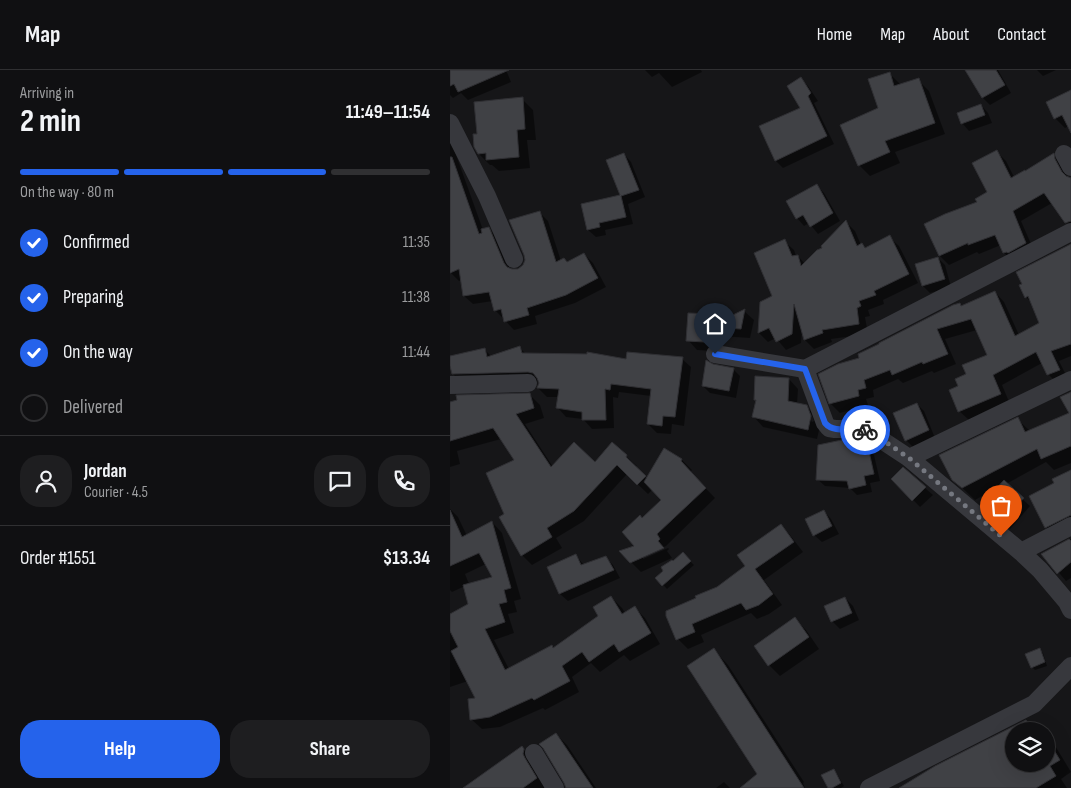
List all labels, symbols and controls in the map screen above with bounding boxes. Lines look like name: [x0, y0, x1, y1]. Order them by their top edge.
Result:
text: Map: [25, 20, 60, 49]
text: Home: [817, 24, 852, 45]
text: Map: [880, 24, 905, 45]
text: About: [933, 24, 969, 45]
text: Contact: [997, 24, 1046, 45]
text: Arriving in: [20, 84, 74, 103]
text: 11:49–11:54: [346, 101, 430, 124]
text: 2 min: [20, 102, 81, 141]
text: On the way · 80 m: [20, 183, 114, 202]
icon: check: [20, 229, 48, 257]
text: Confirmed: [63, 231, 130, 254]
text: 11:35: [403, 233, 430, 252]
icon: check: [20, 284, 48, 312]
text: Preparing: [63, 286, 124, 309]
text: 11:38: [402, 288, 430, 307]
pin: [694, 303, 736, 354]
icon: home: [701, 310, 729, 338]
icon: check: [20, 339, 48, 367]
text: On the way: [63, 341, 133, 364]
text: 11:44: [402, 343, 430, 362]
text: Delivered: [63, 396, 123, 419]
courier: [840, 405, 890, 455]
icon: bike: [851, 416, 879, 444]
button: person: [20, 455, 72, 507]
button: chat: [314, 455, 366, 507]
button: phone: [378, 455, 430, 507]
text: Jordan: [84, 460, 127, 483]
text: Courier · 4.5: [84, 483, 148, 502]
pin: [980, 485, 1022, 536]
icon: bag: [987, 492, 1015, 520]
text: Order #1551: [20, 547, 96, 570]
text: $13.34: [383, 547, 430, 570]
button: Help: [20, 720, 220, 778]
button: Share: [230, 720, 430, 778]
map controls: [1005, 722, 1055, 772]
button: layers: [1005, 722, 1055, 772]

